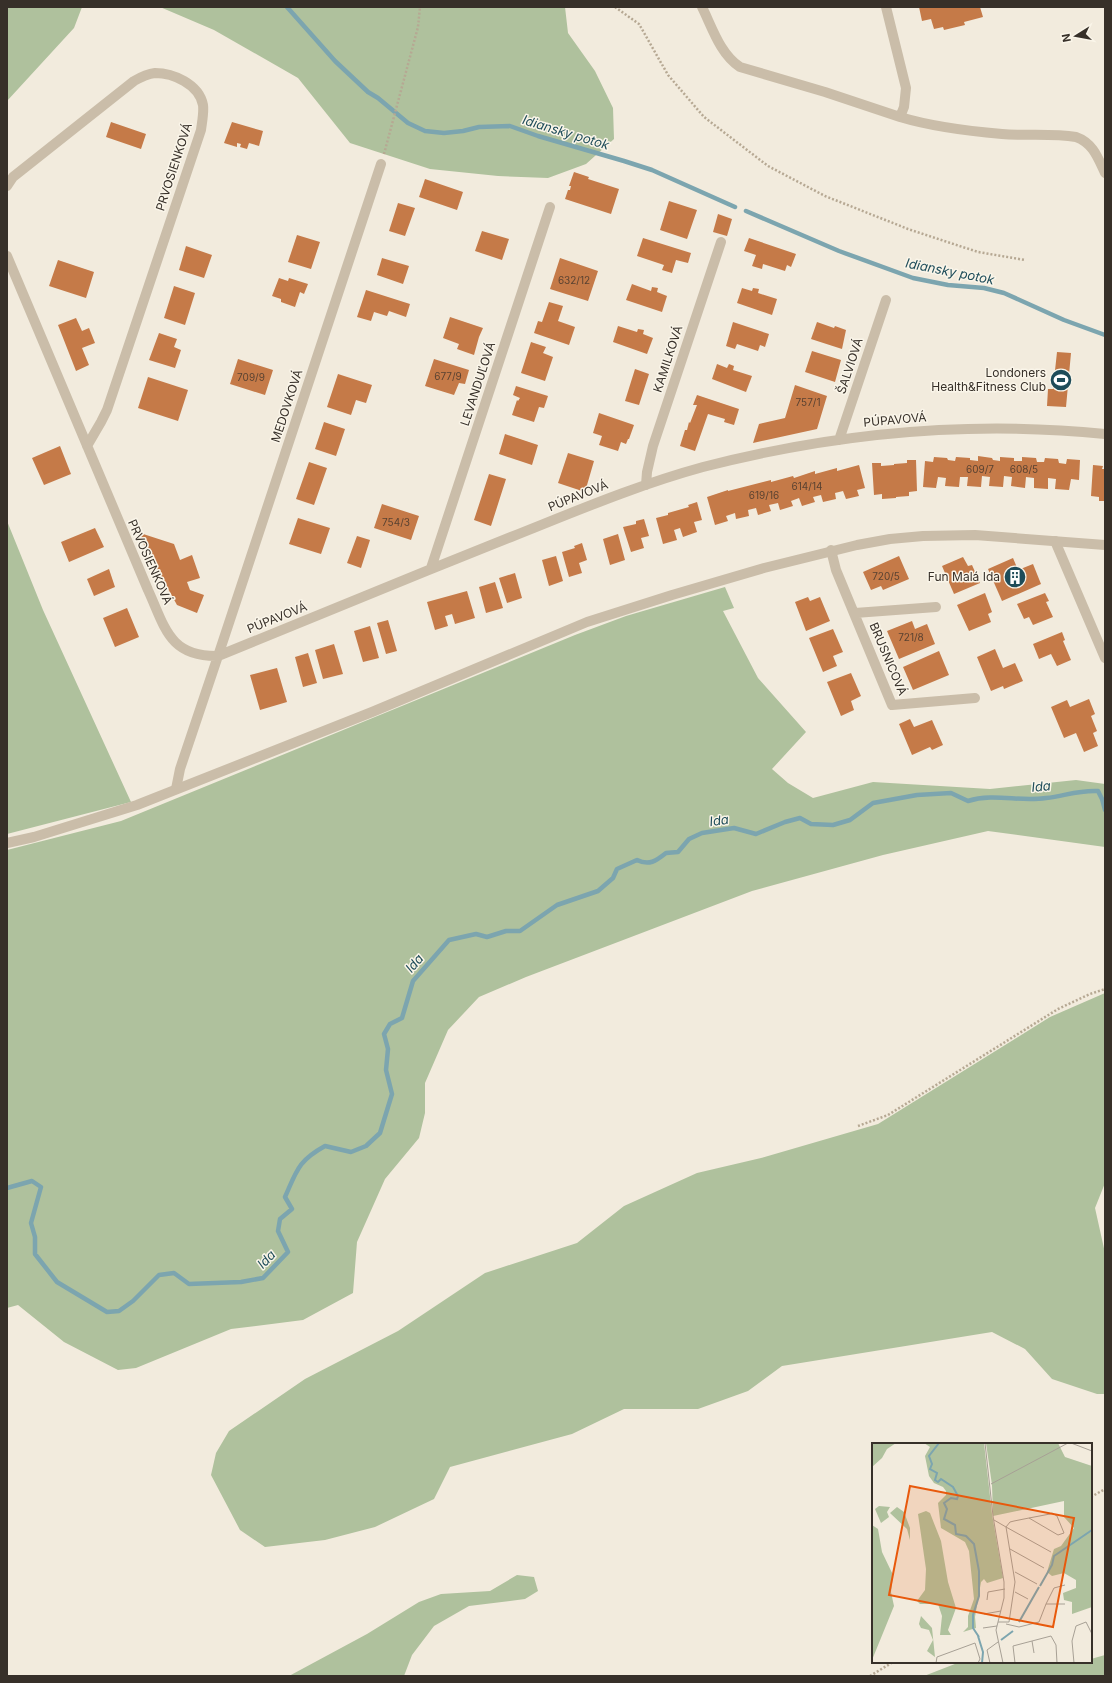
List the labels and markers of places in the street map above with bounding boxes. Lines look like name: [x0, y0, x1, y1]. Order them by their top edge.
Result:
place label: Londoners Health&Fitness Club: [931, 365, 1046, 394]
sports icon: Londoners Health&Fitness Club: [1048, 367, 1074, 393]
building icon: Fun Malá Ida: [1002, 564, 1028, 590]
place label: Fun Malá Ida: [928, 569, 1000, 584]

